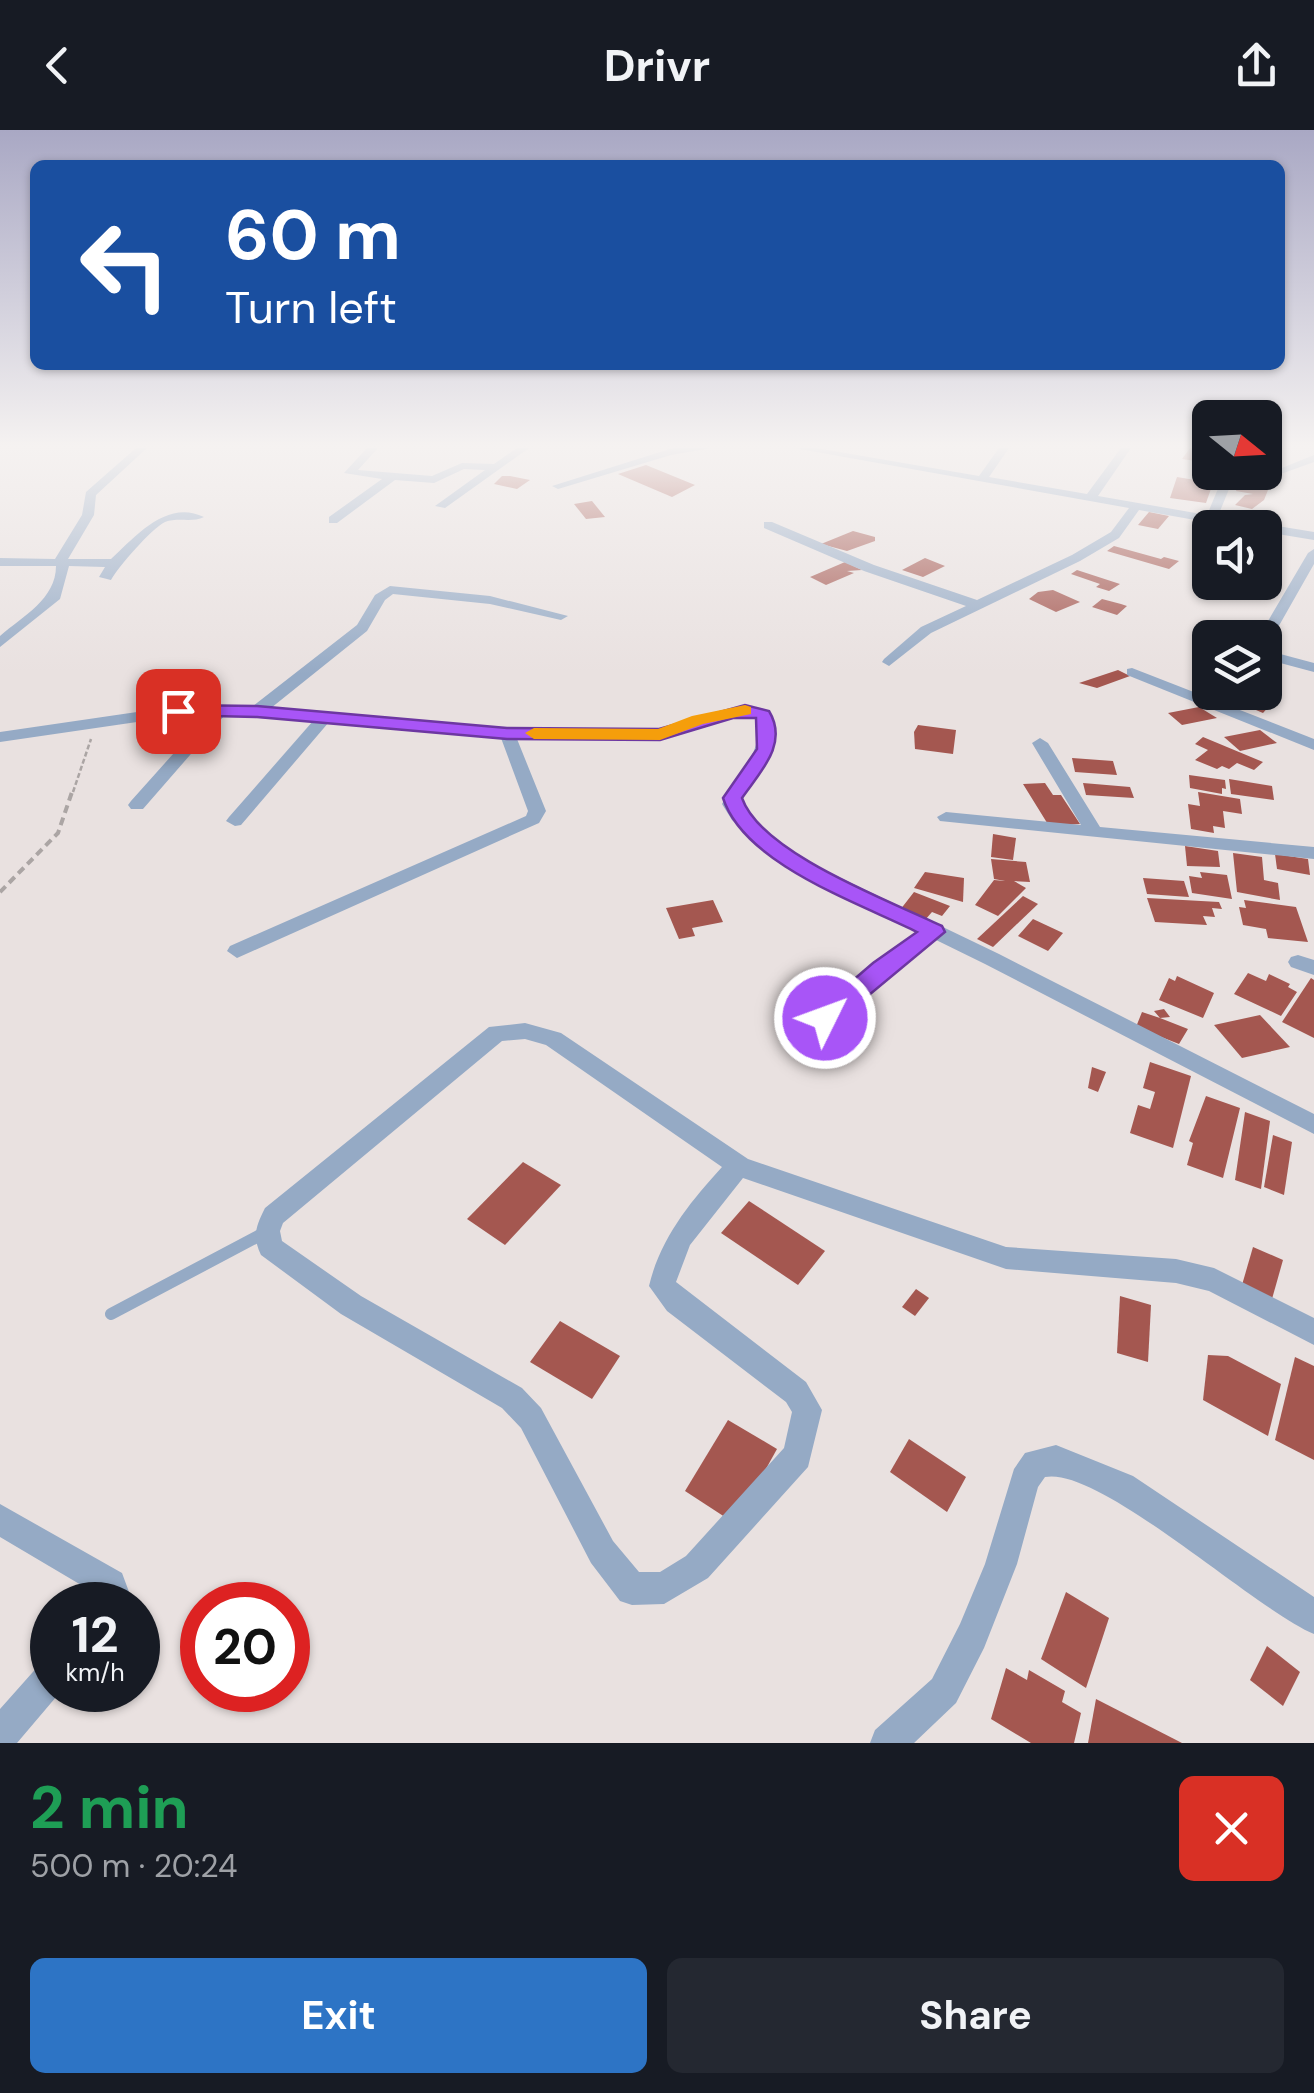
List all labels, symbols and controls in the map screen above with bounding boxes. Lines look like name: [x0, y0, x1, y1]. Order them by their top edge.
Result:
text: Drivr: [604, 36, 710, 95]
icon: back: [30, 38, 85, 93]
icon: share: [1229, 38, 1284, 93]
text: 60 m: [225, 190, 401, 281]
icon: left: [60, 200, 190, 330]
text: Turn left: [225, 278, 397, 337]
north arrow: [1192, 400, 1282, 490]
map controls: [1192, 400, 1282, 710]
button: sound: [1192, 510, 1282, 600]
button: layers: [1192, 620, 1282, 710]
pin: [136, 669, 221, 754]
icon: arrive: [151, 684, 206, 739]
position arrow: [773, 966, 877, 1070]
speed limit sign: 20: [180, 1582, 310, 1712]
text: 12: [71, 1602, 119, 1668]
text: km/h: [65, 1656, 125, 1689]
text: 2 min: [30, 1768, 189, 1847]
button: close: [1179, 1776, 1284, 1881]
text: 500 m · 20:24: [30, 1845, 237, 1887]
button: Exit: [30, 1958, 647, 2073]
button: Share: [667, 1958, 1284, 2073]

